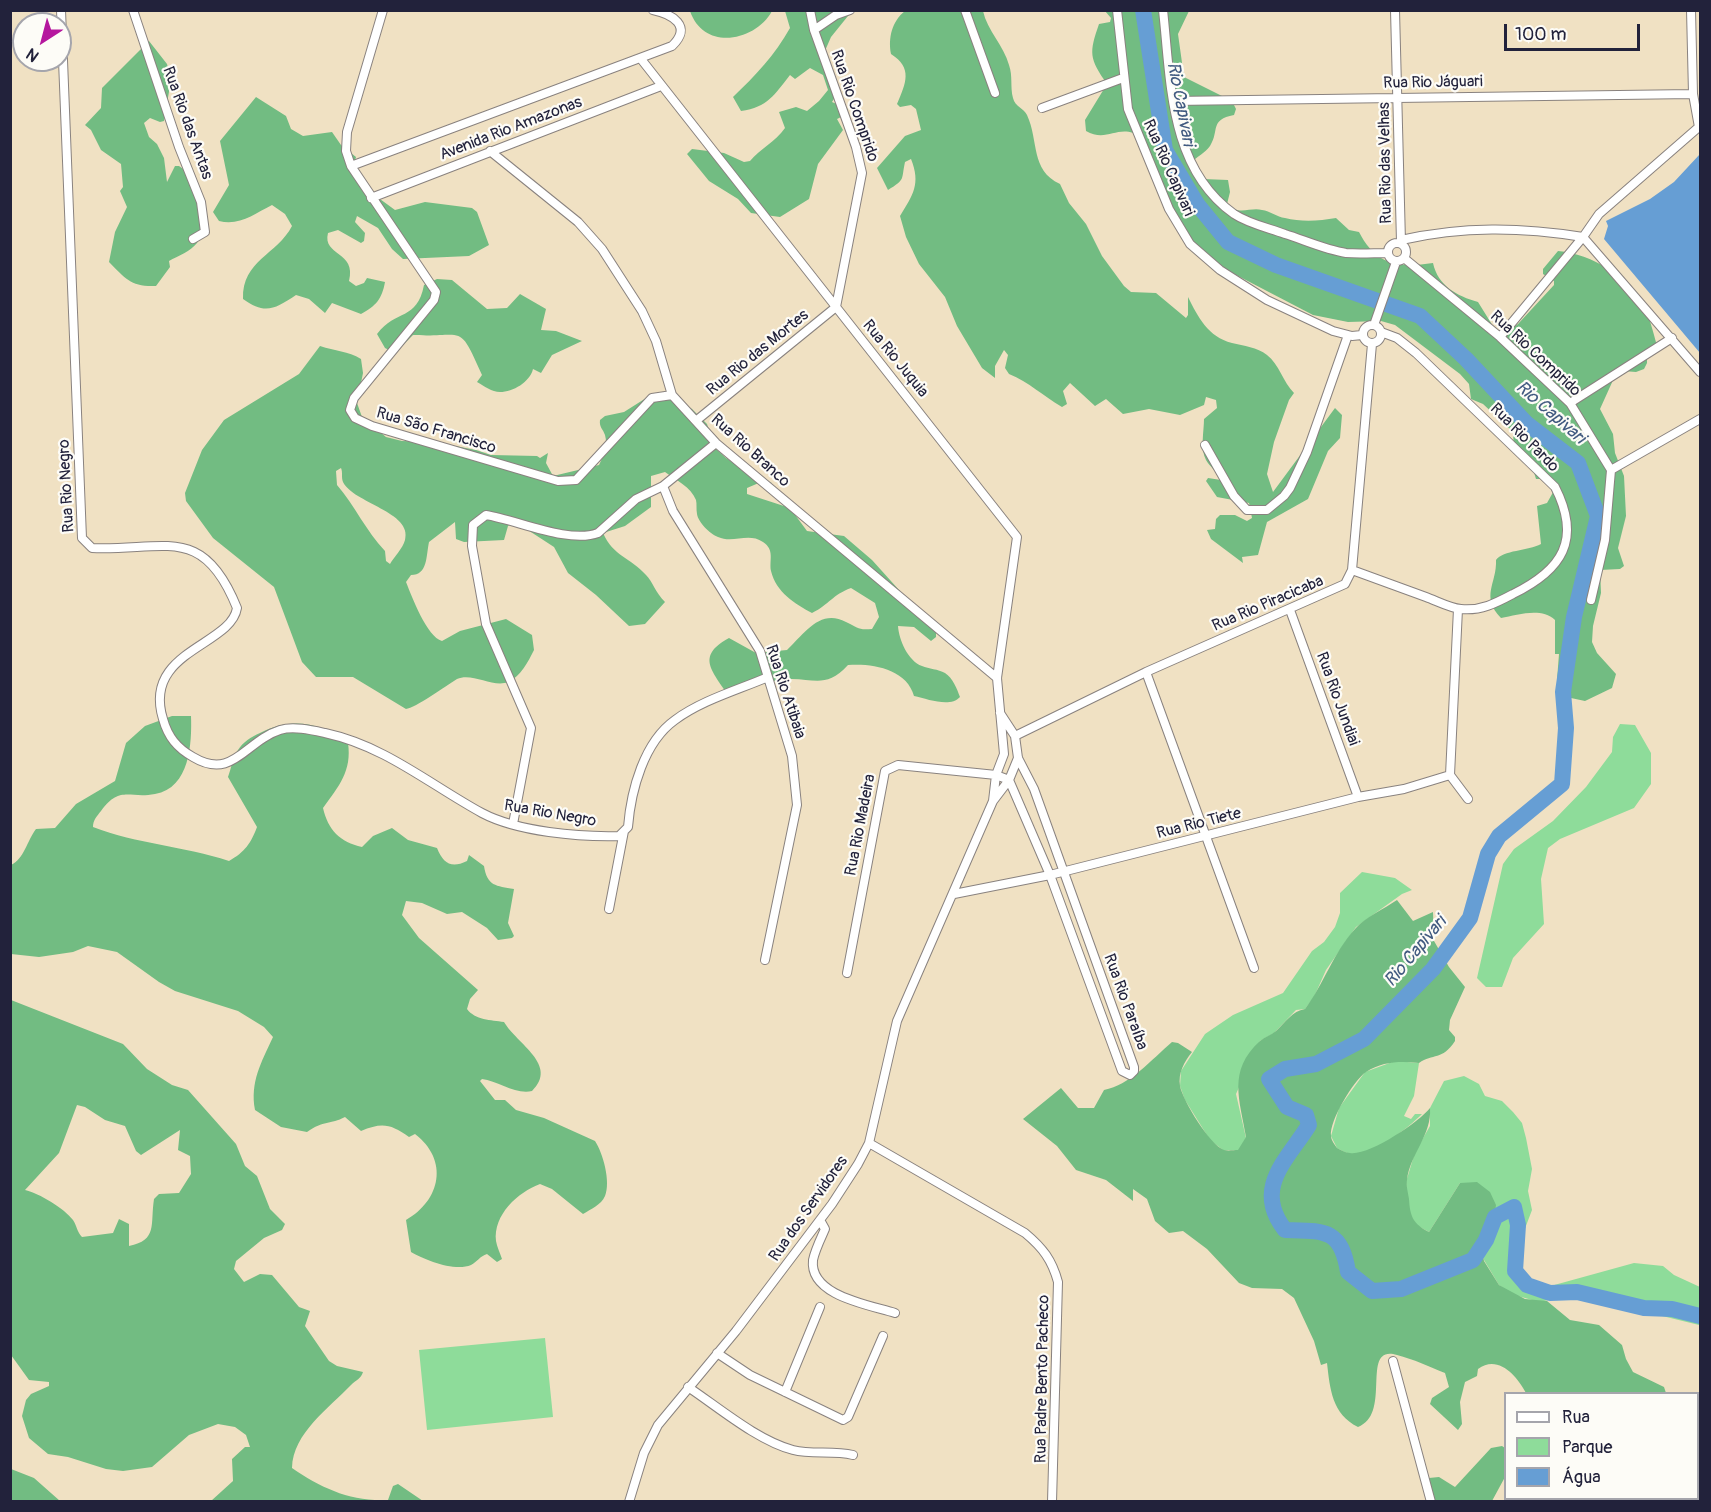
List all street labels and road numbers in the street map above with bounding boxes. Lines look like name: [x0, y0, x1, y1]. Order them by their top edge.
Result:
street label: Rua Rio Comprido: [826, 48, 882, 164]
street label: Rua Rio das Antas: [158, 64, 216, 182]
street label: Rua Rio Jáguari: [1383, 73, 1483, 93]
street label: Avenida Rio Amazonas: [437, 93, 585, 165]
street label: Rua Rio das Velhas: [1375, 102, 1397, 224]
street label: Rua Rio Capivari: [1138, 117, 1198, 219]
street label: Rua Rio das Mortes: [703, 306, 813, 400]
street label: Rua Rio Comprido: [1486, 307, 1584, 401]
street label: Rua Rio Juquia: [858, 316, 932, 402]
street label: Rua Rio Pardo: [1486, 400, 1562, 476]
street label: Rua São Francisco: [374, 404, 498, 458]
street label: Rua Rio Branco: [706, 410, 794, 492]
street label: Rua Rio Negro: [55, 439, 79, 533]
street label: Rua Rio Piracicaba: [1209, 572, 1327, 636]
street label: Rua Rio Atibaia: [761, 643, 809, 741]
street label: Rua Rio Jundiai: [1311, 650, 1363, 748]
street label: Rua Rio Madeira: [842, 772, 880, 878]
street label: Rua Rio Negro: [502, 796, 598, 832]
street label: Rua Rio Tiete: [1155, 804, 1243, 844]
street label: Rua Rio Paraíba: [1099, 951, 1151, 1053]
street label: Rua dos Servidores: [765, 1153, 853, 1265]
street label: Rua Padre Bento Pacheco: [1032, 1295, 1054, 1463]

